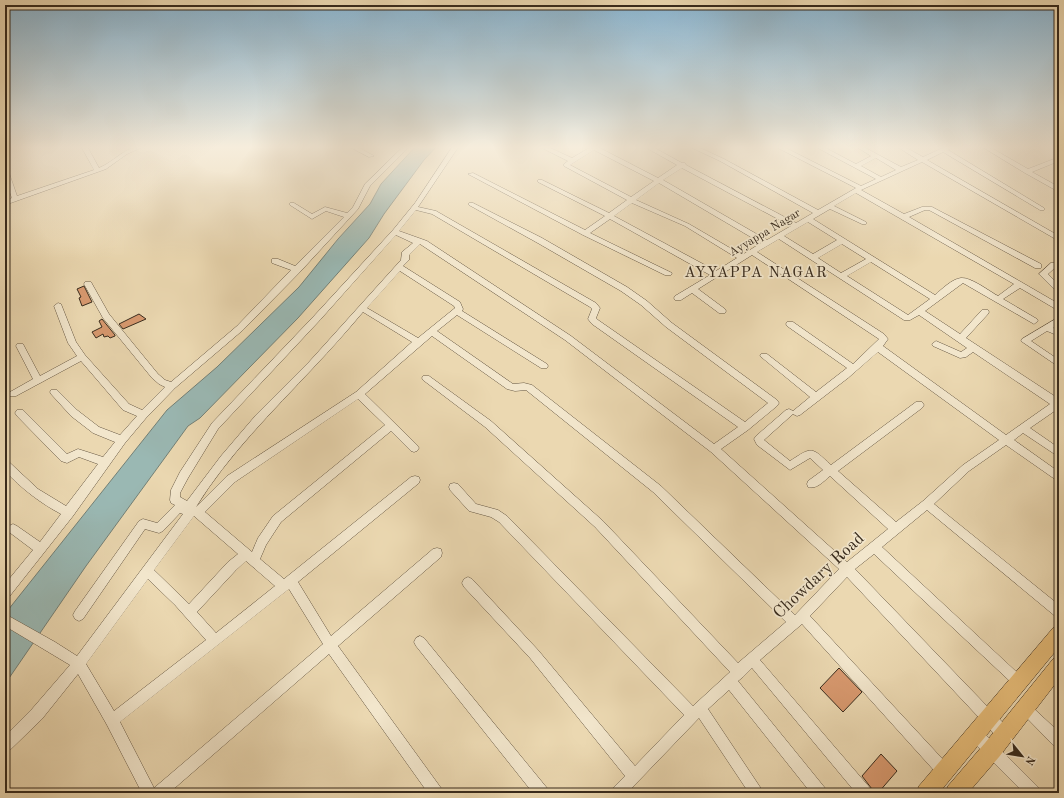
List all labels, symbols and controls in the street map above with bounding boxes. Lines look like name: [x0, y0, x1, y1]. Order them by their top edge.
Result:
street label: Ayyappa Nagar: [727, 207, 803, 259]
district label: AYYAPPA NAGAR: [684, 266, 828, 281]
street label: Chowdary Road: [770, 530, 868, 622]
north arrow: [1002, 736, 1042, 776]
text: N: [1022, 754, 1036, 767]

